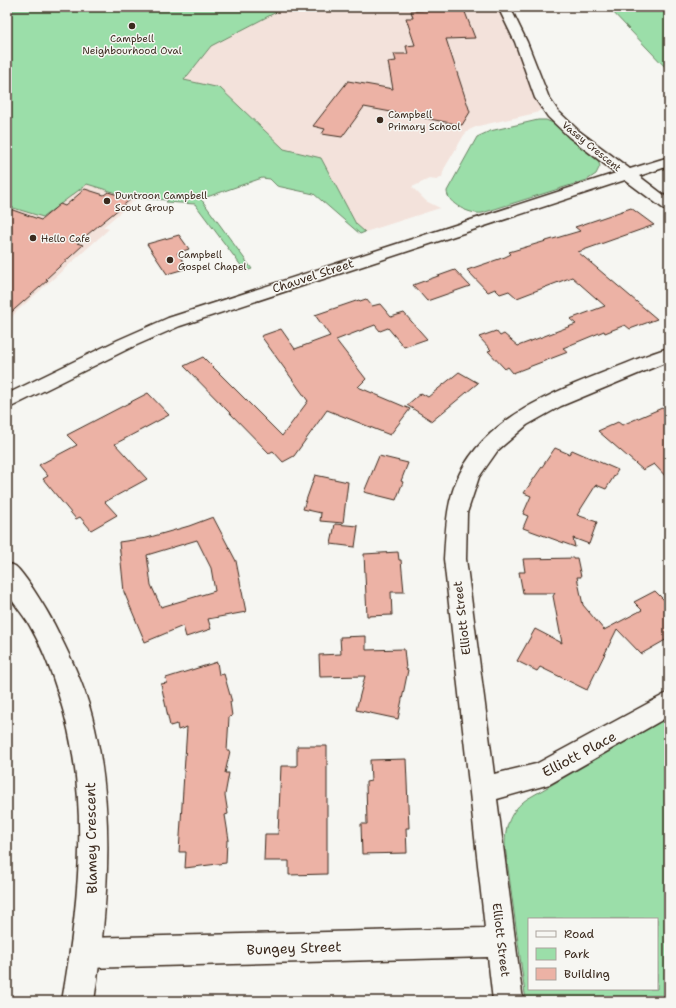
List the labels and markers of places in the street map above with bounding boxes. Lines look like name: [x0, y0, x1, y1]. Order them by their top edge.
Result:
marker: Campbell Neighbourhood Oval: [127, 21, 137, 31]
place label: Campbell Neighbourhood Oval: [82, 32, 182, 57]
place label: Campbell Primary School: [388, 108, 460, 133]
marker: Campbell Primary School: [375, 115, 385, 125]
place label: Duntroon Campbell Scout Group: [115, 189, 207, 214]
marker: Duntroon Campbell Scout Group: [102, 196, 112, 206]
place label: Hello Cafe: [41, 232, 90, 245]
marker: Hello Cafe: [28, 233, 38, 243]
place label: Campbell Gospel Chapel: [178, 248, 247, 273]
marker: Campbell Gospel Chapel: [165, 255, 175, 265]

